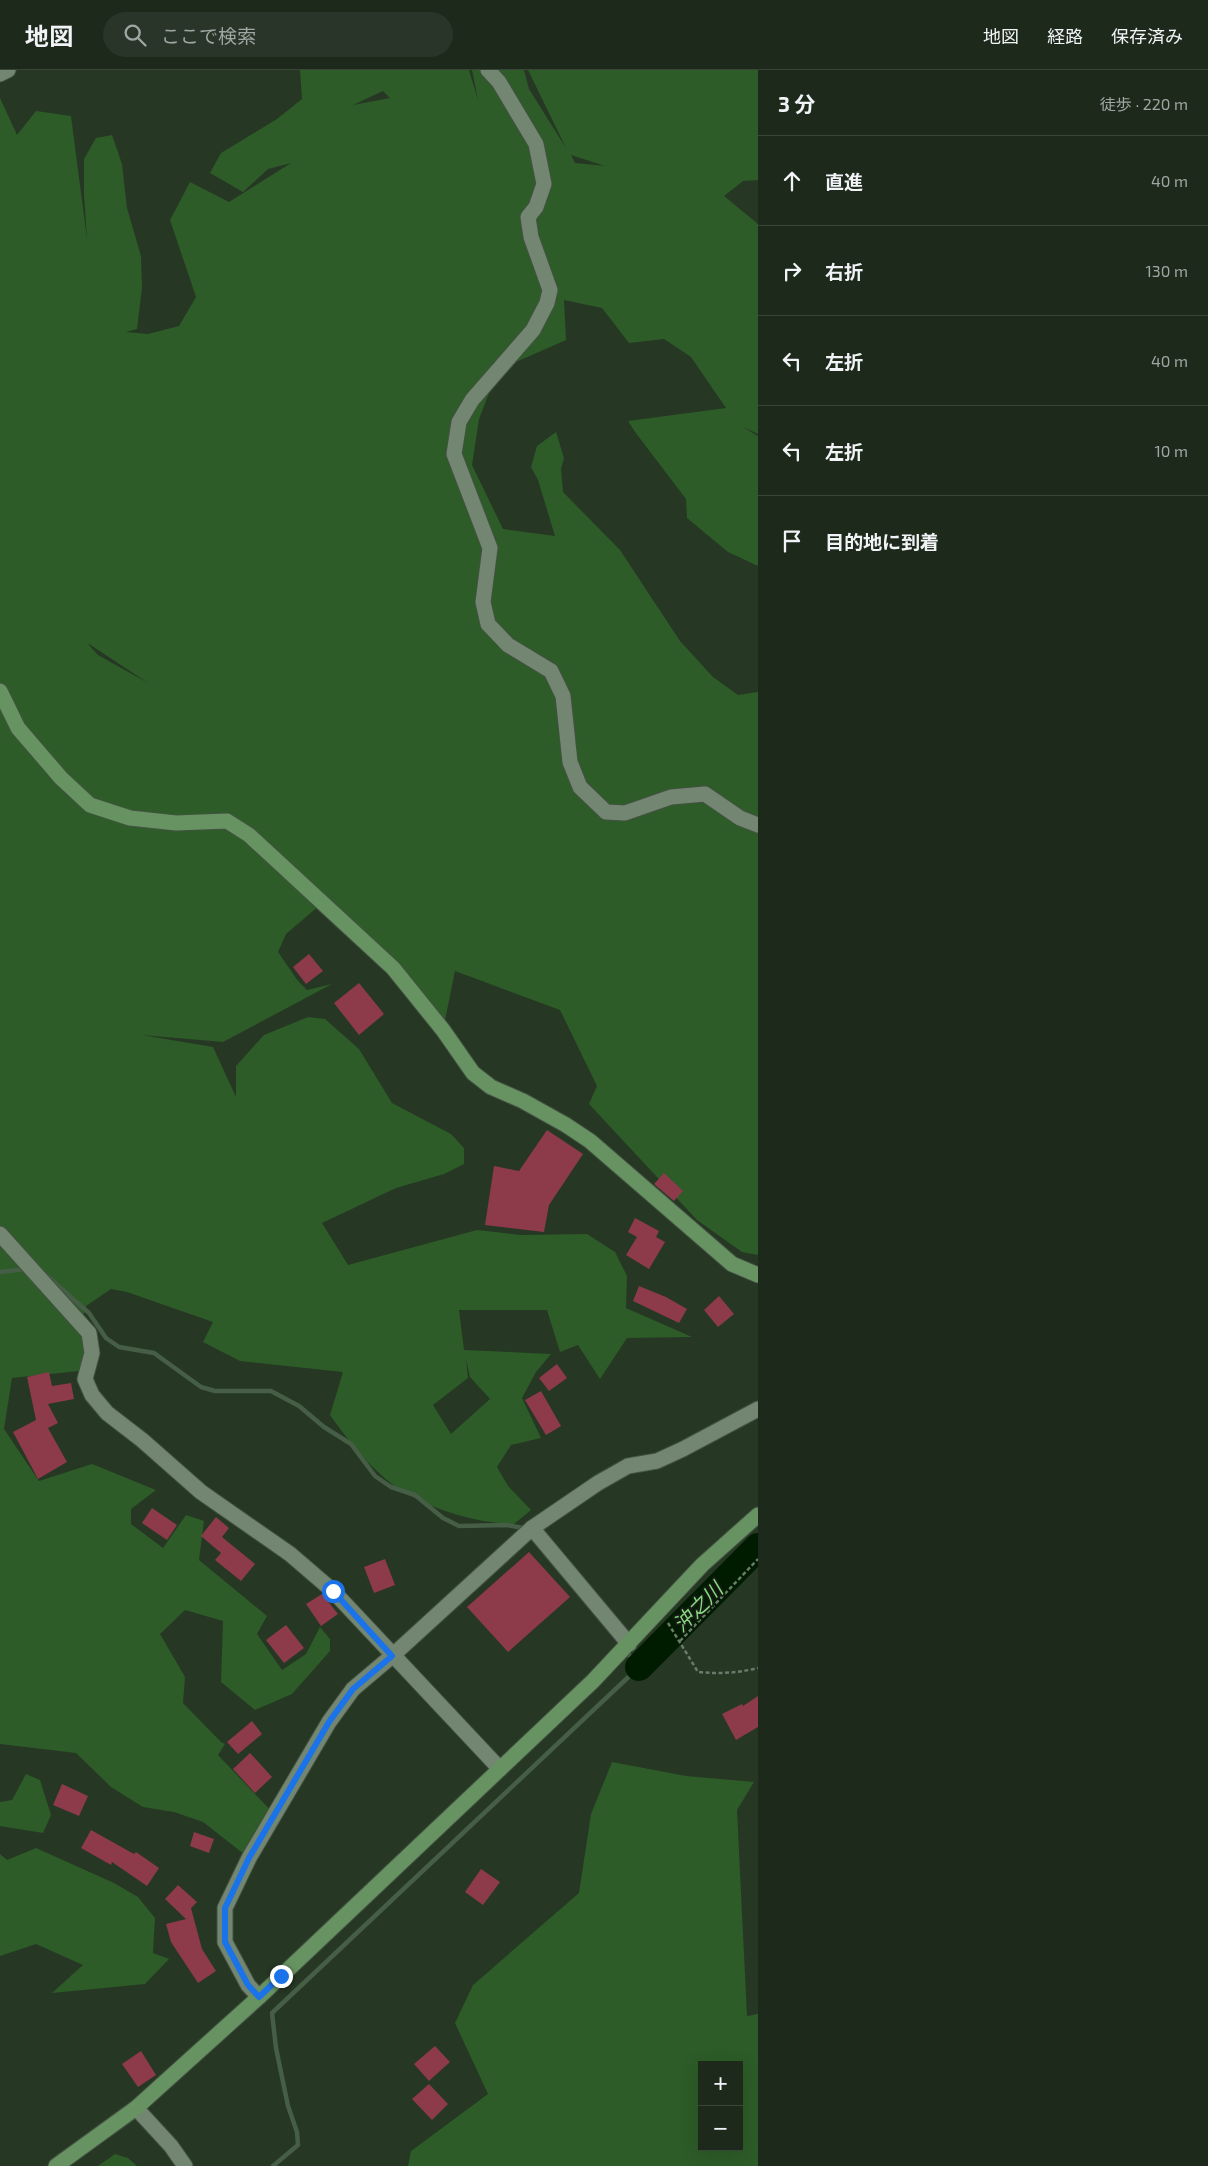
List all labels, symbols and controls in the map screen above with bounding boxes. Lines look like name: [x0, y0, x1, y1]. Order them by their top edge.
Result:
search box: [103, 12, 453, 57]
text: 地図: [25, 21, 73, 50]
icon: search: [121, 21, 149, 49]
text: ここで検索: [161, 24, 256, 47]
text: 地図: [983, 25, 1019, 47]
text: 経路: [1047, 25, 1083, 47]
text: 保存済み: [1111, 25, 1183, 47]
text: 3 分: [778, 91, 815, 116]
text: 徒歩 · 220 m: [1100, 94, 1188, 113]
icon: ahead: [778, 167, 806, 195]
text: 直進: [825, 170, 863, 193]
text: 40 m: [1151, 171, 1188, 190]
icon: right: [778, 257, 806, 285]
text: 右折: [825, 260, 863, 283]
text: 130 m: [1146, 261, 1188, 280]
icon: left: [778, 347, 806, 375]
text: 左折: [825, 350, 863, 373]
text: 40 m: [1151, 351, 1188, 370]
icon: left: [778, 437, 806, 465]
text: 左折: [825, 440, 863, 463]
text: 10 m: [1154, 441, 1188, 460]
icon: arrive: [778, 527, 806, 555]
text: 目的地に到着: [825, 530, 939, 553]
water label: 沖之川: [668, 1575, 728, 1636]
route start: [322, 1580, 345, 1603]
route end: [270, 1965, 293, 1988]
map controls: [698, 2061, 743, 2151]
button: +: [698, 2061, 743, 2106]
button: −: [698, 2106, 743, 2151]

